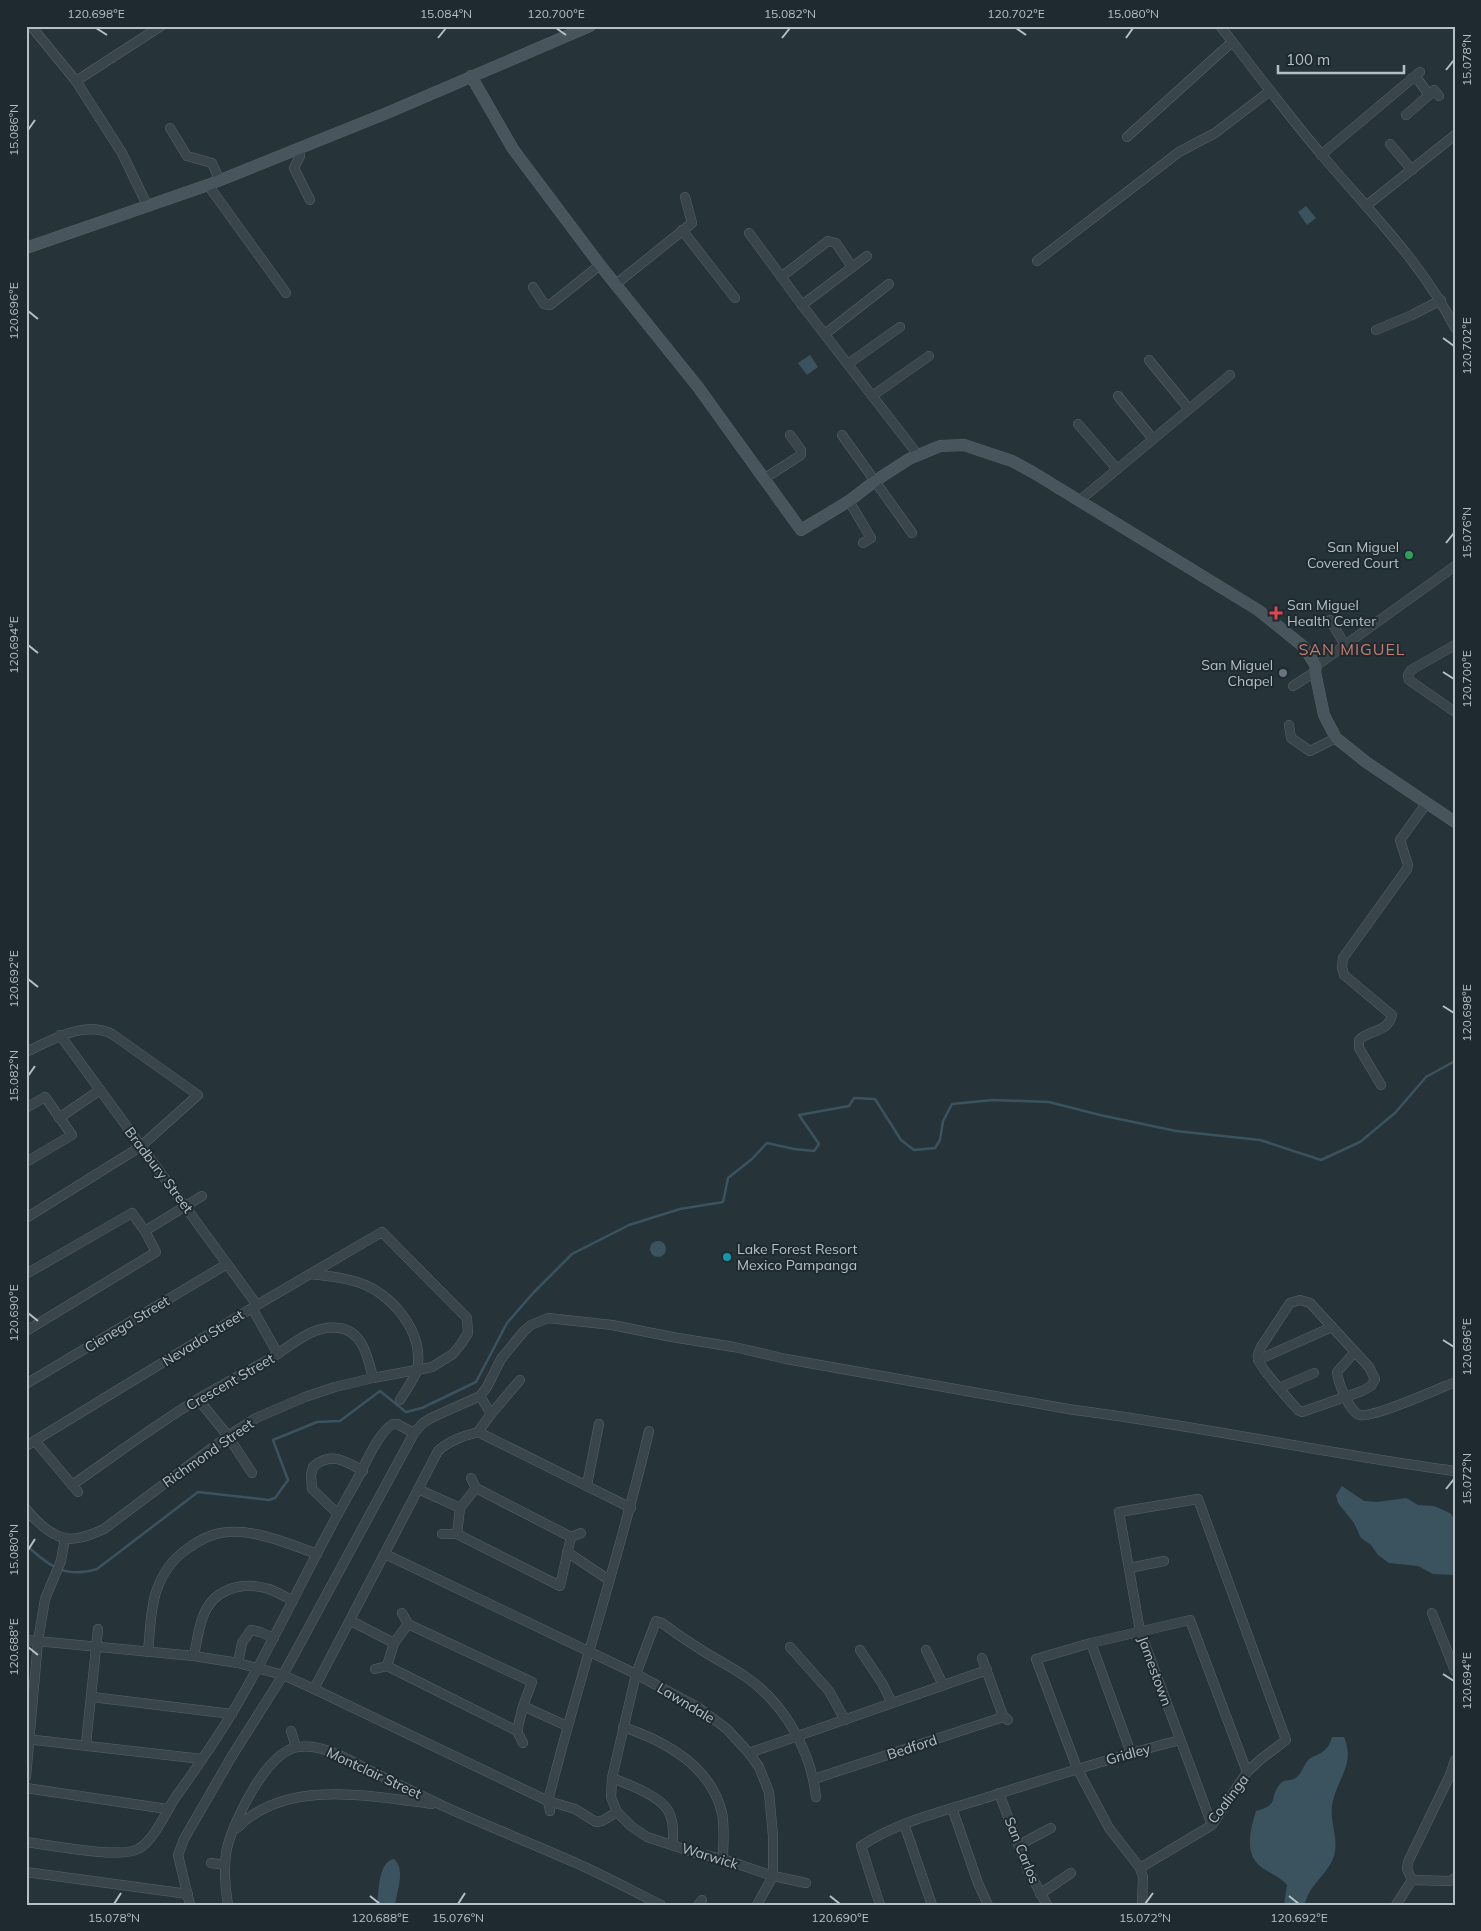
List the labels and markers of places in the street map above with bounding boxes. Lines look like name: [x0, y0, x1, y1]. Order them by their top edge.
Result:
place label: San Miguel Covered Court: [1307, 538, 1399, 572]
marker: San Miguel Covered Court: [1403, 549, 1415, 561]
place label: San Miguel Health Center: [1287, 596, 1377, 630]
marker: San Miguel Health Center: [1269, 606, 1283, 620]
place label: San Miguel Chapel: [1201, 656, 1273, 690]
marker: San Miguel Chapel: [1277, 667, 1289, 679]
place label: Lake Forest Resort Mexico Pampanga: [737, 1240, 857, 1274]
marker: Lake Forest Resort Mexico Pampanga: [721, 1251, 733, 1263]

